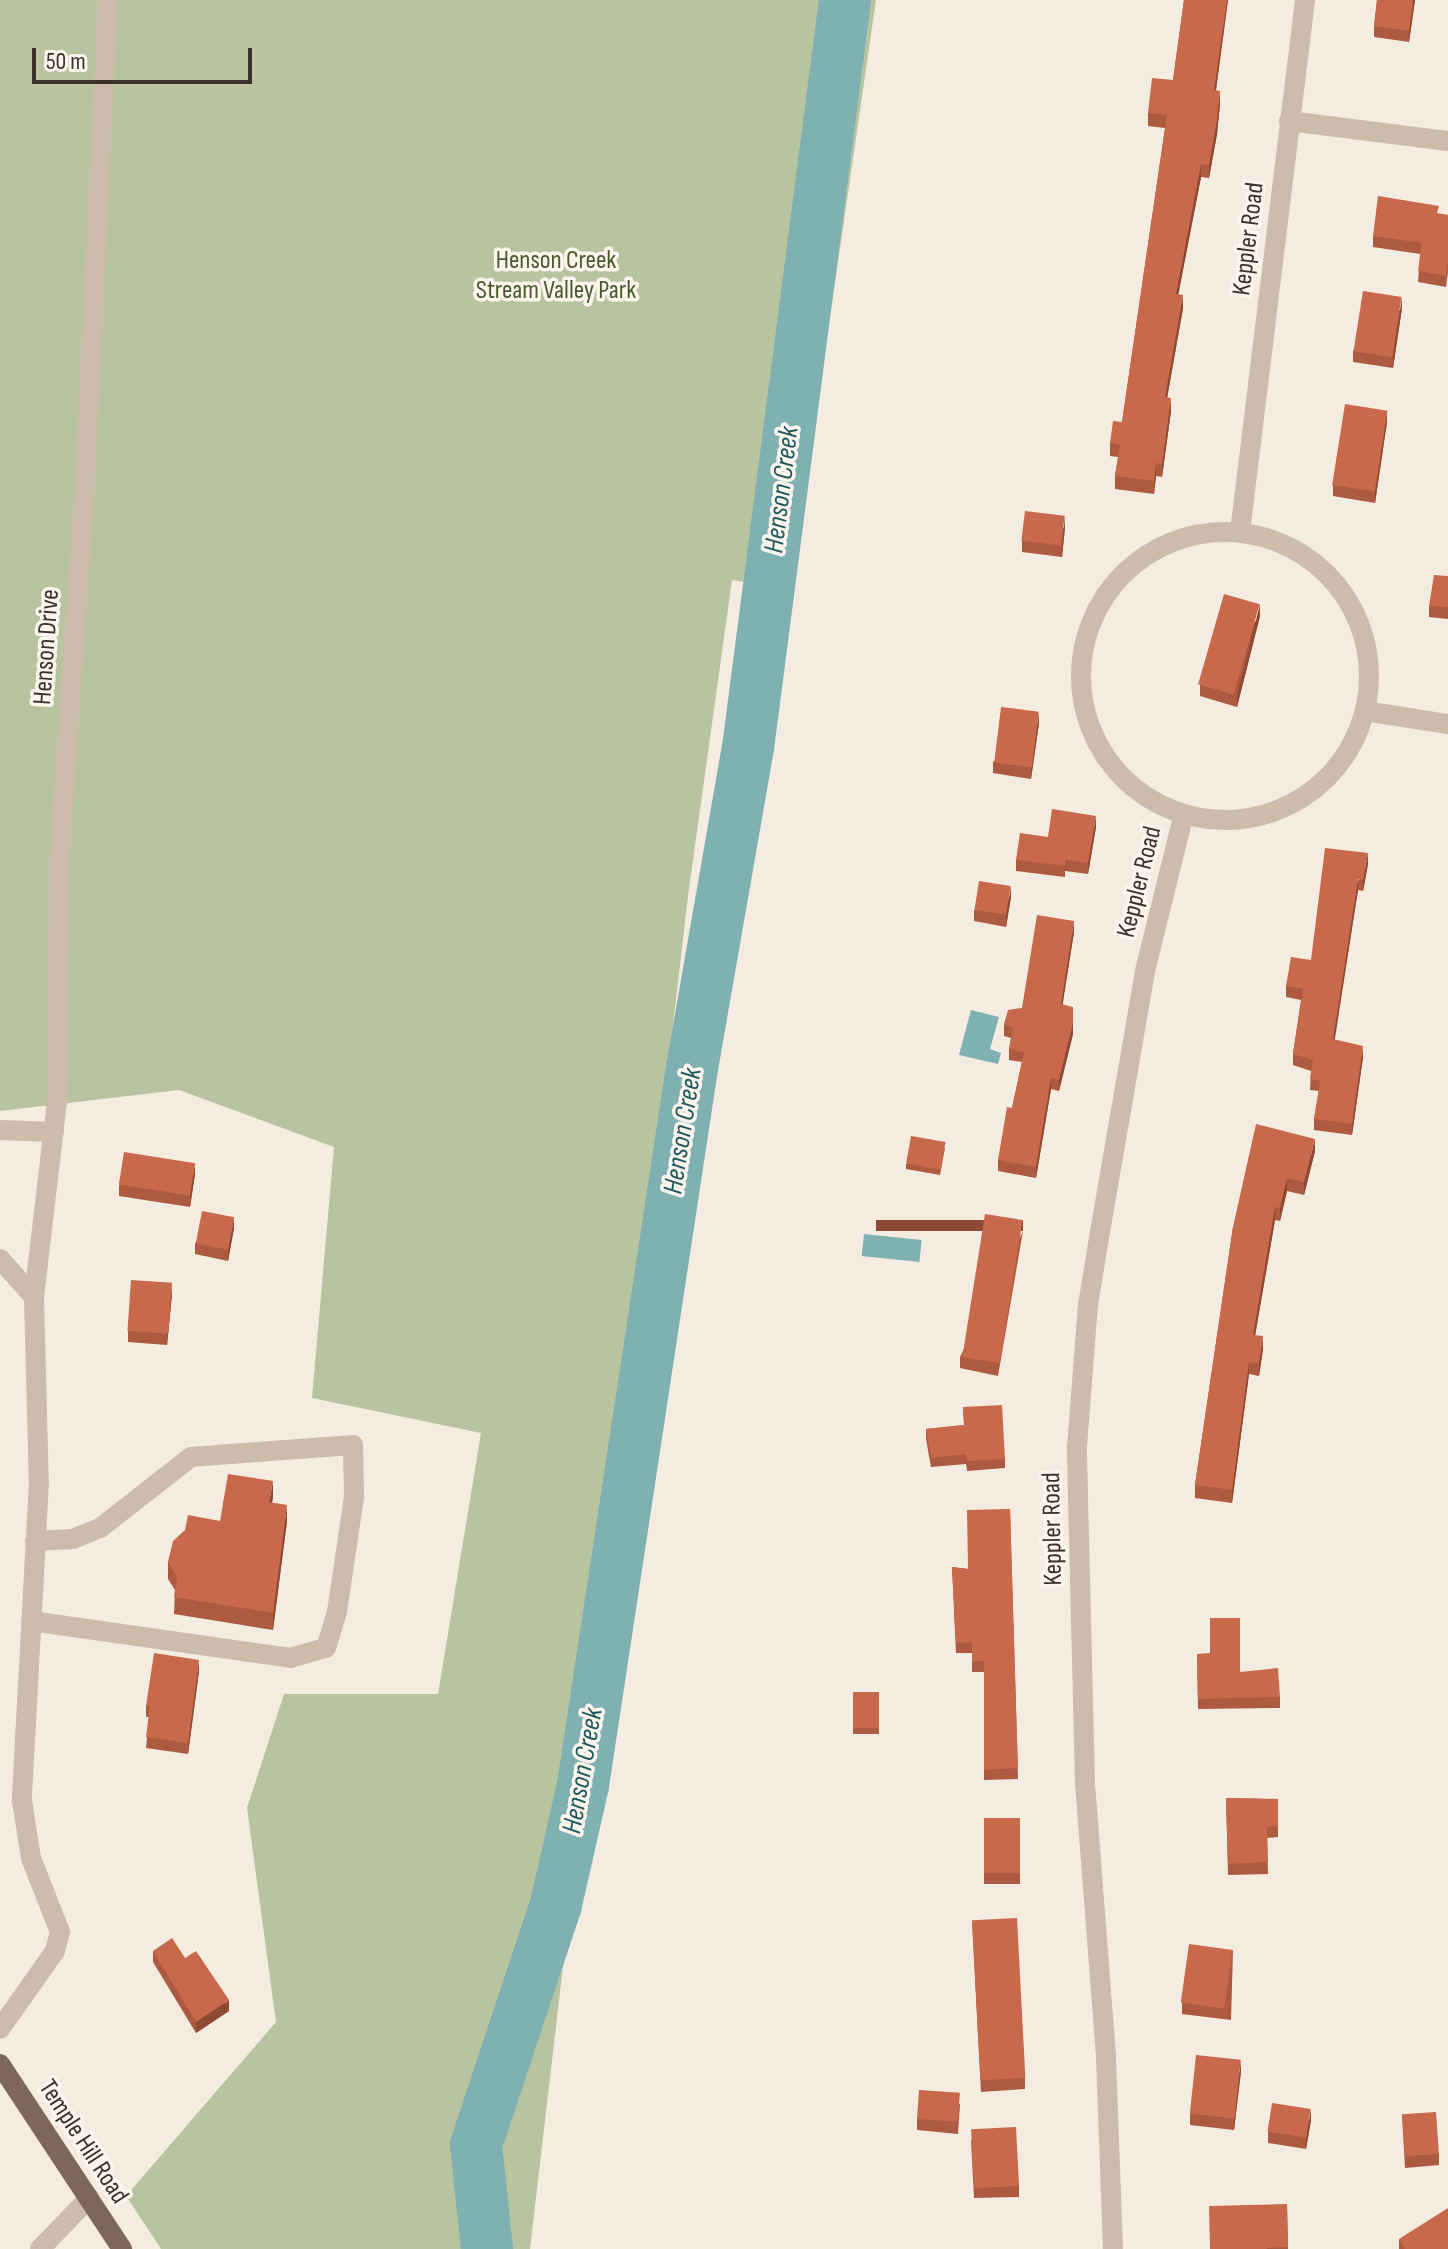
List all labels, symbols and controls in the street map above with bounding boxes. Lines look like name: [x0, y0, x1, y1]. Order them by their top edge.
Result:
scale bar: [36, 32, 256, 82]
text: 50 m: [46, 47, 86, 76]
street label: Keppler Road: [1227, 181, 1271, 297]
park label: Henson Creek Stream Valley Park: [476, 245, 636, 306]
water label: Henson Creek: [758, 425, 806, 555]
street label: Henson Drive: [27, 588, 67, 706]
street label: Keppler Road: [1111, 823, 1169, 941]
water label: Henson Creek: [656, 1066, 710, 1196]
street label: Keppler Road: [1036, 1472, 1070, 1586]
water label: Henson Creek: [555, 1706, 611, 1836]
street label: Temple Hill Road: [31, 2074, 135, 2210]

